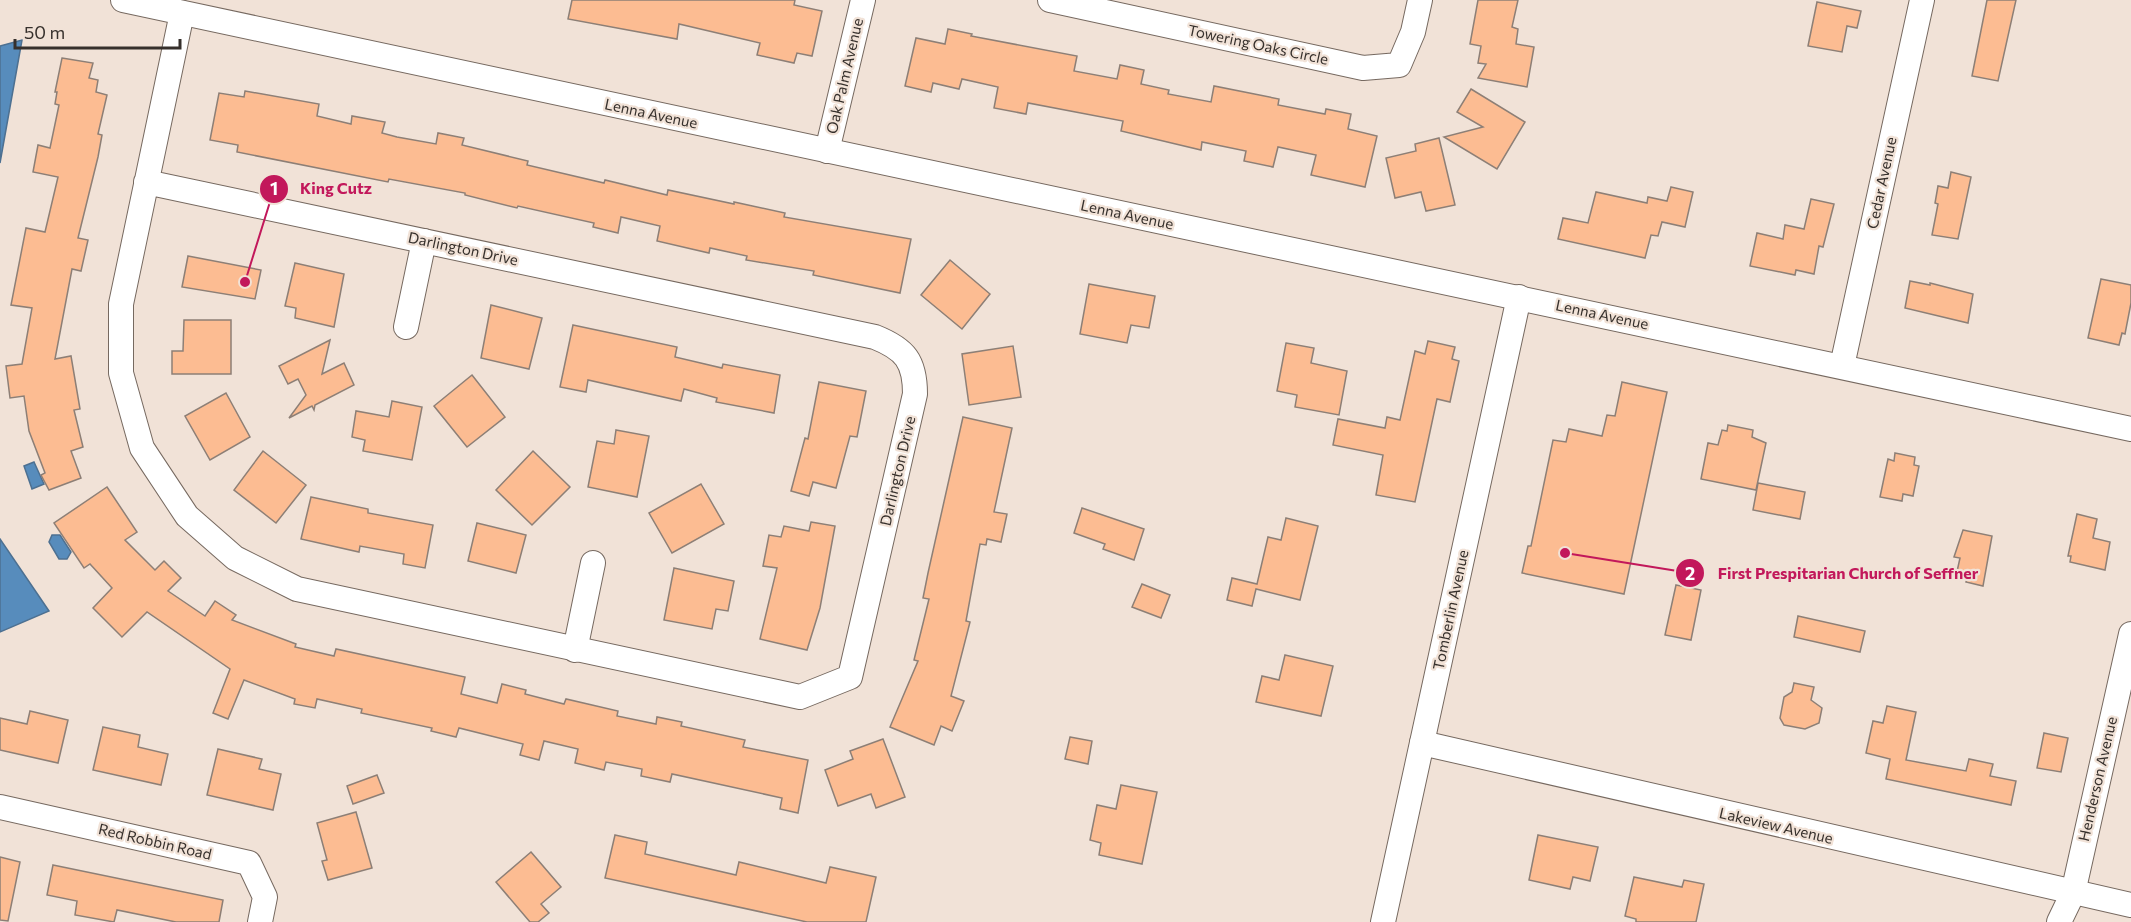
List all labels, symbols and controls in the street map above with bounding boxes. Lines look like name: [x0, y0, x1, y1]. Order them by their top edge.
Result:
scale bar: [15, 12, 180, 50]
street label: Oak Palm Avenue: [822, 16, 866, 135]
street label: Towering Oaks Circle: [1186, 20, 1330, 68]
text: 50 m: [24, 21, 65, 43]
street label: Lenna Avenue: [603, 94, 699, 132]
street label: Cedar Avenue: [1862, 135, 1900, 230]
callout: King Cutz: [259, 172, 384, 206]
text: 1: [270, 177, 278, 199]
text: King Cutz: [300, 178, 372, 197]
street label: Lenna Avenue: [1079, 195, 1175, 233]
street label: Darlington Drive: [407, 228, 520, 268]
street label: Lenna Avenue: [1554, 295, 1650, 333]
street label: Darlington Drive: [876, 414, 918, 527]
street label: Tomberlin Avenue: [1428, 548, 1472, 672]
callout: First Prespitarian Church of Seffner: [1675, 556, 1990, 590]
text: 2: [1685, 562, 1695, 584]
text: First Prespitarian Church of Seffner: [1718, 563, 1979, 582]
street label: Henderson Avenue: [2074, 715, 2120, 843]
street label: Lakeview Avenue: [1718, 803, 1835, 847]
street label: Red Robbin Road: [97, 819, 214, 863]

